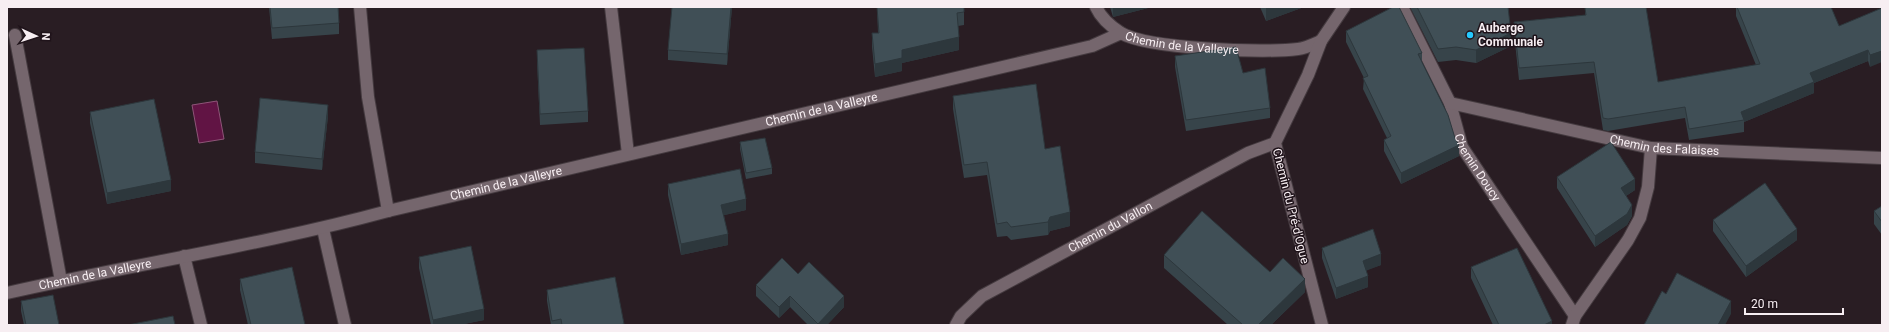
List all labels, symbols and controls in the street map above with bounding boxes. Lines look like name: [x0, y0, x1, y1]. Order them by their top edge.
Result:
north arrow: [16, 16, 56, 56]
place label: Auberge Communale: [1478, 21, 1543, 49]
street label: Chemin de la Valleyre: [1123, 29, 1239, 57]
marker: Auberge Communale: [1465, 30, 1475, 40]
text: N: [39, 32, 52, 41]
street label: Chemin de la Valleyre: [764, 90, 879, 129]
street label: Chemin Doucy: [1452, 132, 1503, 204]
street label: Chemin des Falaises: [1608, 132, 1719, 158]
street label: Chemin du Pré-d'Ogue: [1270, 147, 1312, 265]
street label: Chemin de la Valleyre: [449, 163, 563, 203]
street label: Chemin du Vallon: [1066, 199, 1155, 255]
street label: Chemin de la Valleyre: [37, 256, 153, 293]
scale bar: [1745, 290, 1843, 316]
text: 20 m: [1751, 297, 1778, 311]

